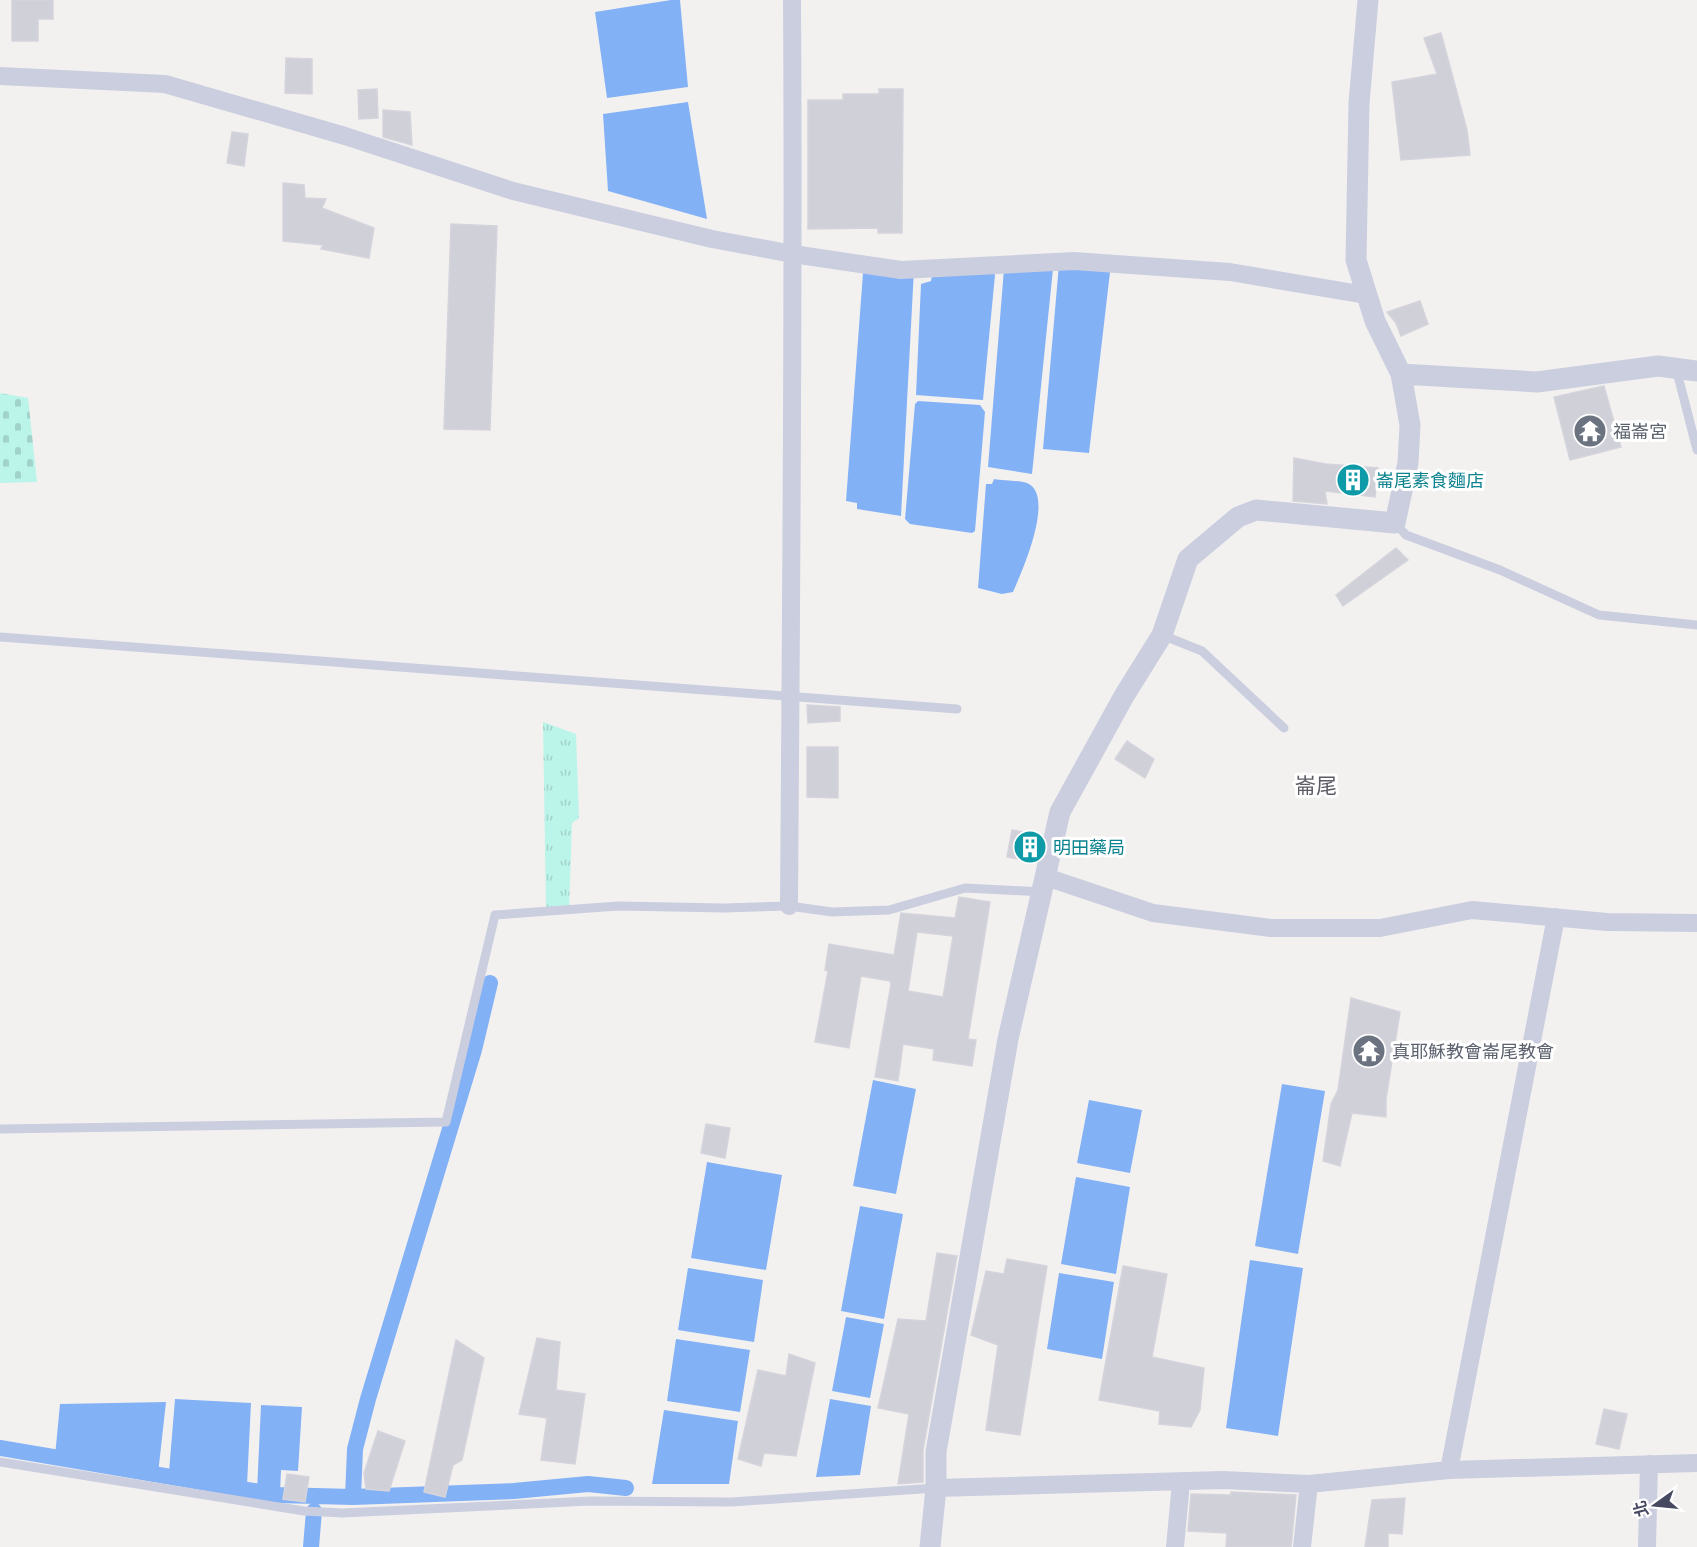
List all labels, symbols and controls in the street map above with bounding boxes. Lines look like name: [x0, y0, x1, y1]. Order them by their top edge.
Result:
temple icon: 福崙宮: [1572, 413, 1608, 449]
place label: 福崙宮: [1613, 419, 1667, 444]
building icon: 崙尾素食麵店: [1335, 462, 1371, 498]
place label: 崙尾素食麵店: [1376, 468, 1484, 493]
district label: 崙尾: [1295, 771, 1337, 800]
building icon: 明田藥局: [1012, 829, 1048, 865]
place label: 明田藥局: [1053, 835, 1125, 860]
temple icon: 真耶穌教會崙尾教會: [1351, 1033, 1387, 1069]
place label: 真耶穌教會崙尾教會: [1392, 1039, 1554, 1064]
north arrow: [1625, 1475, 1685, 1535]
text: 北: [1628, 1498, 1654, 1519]

